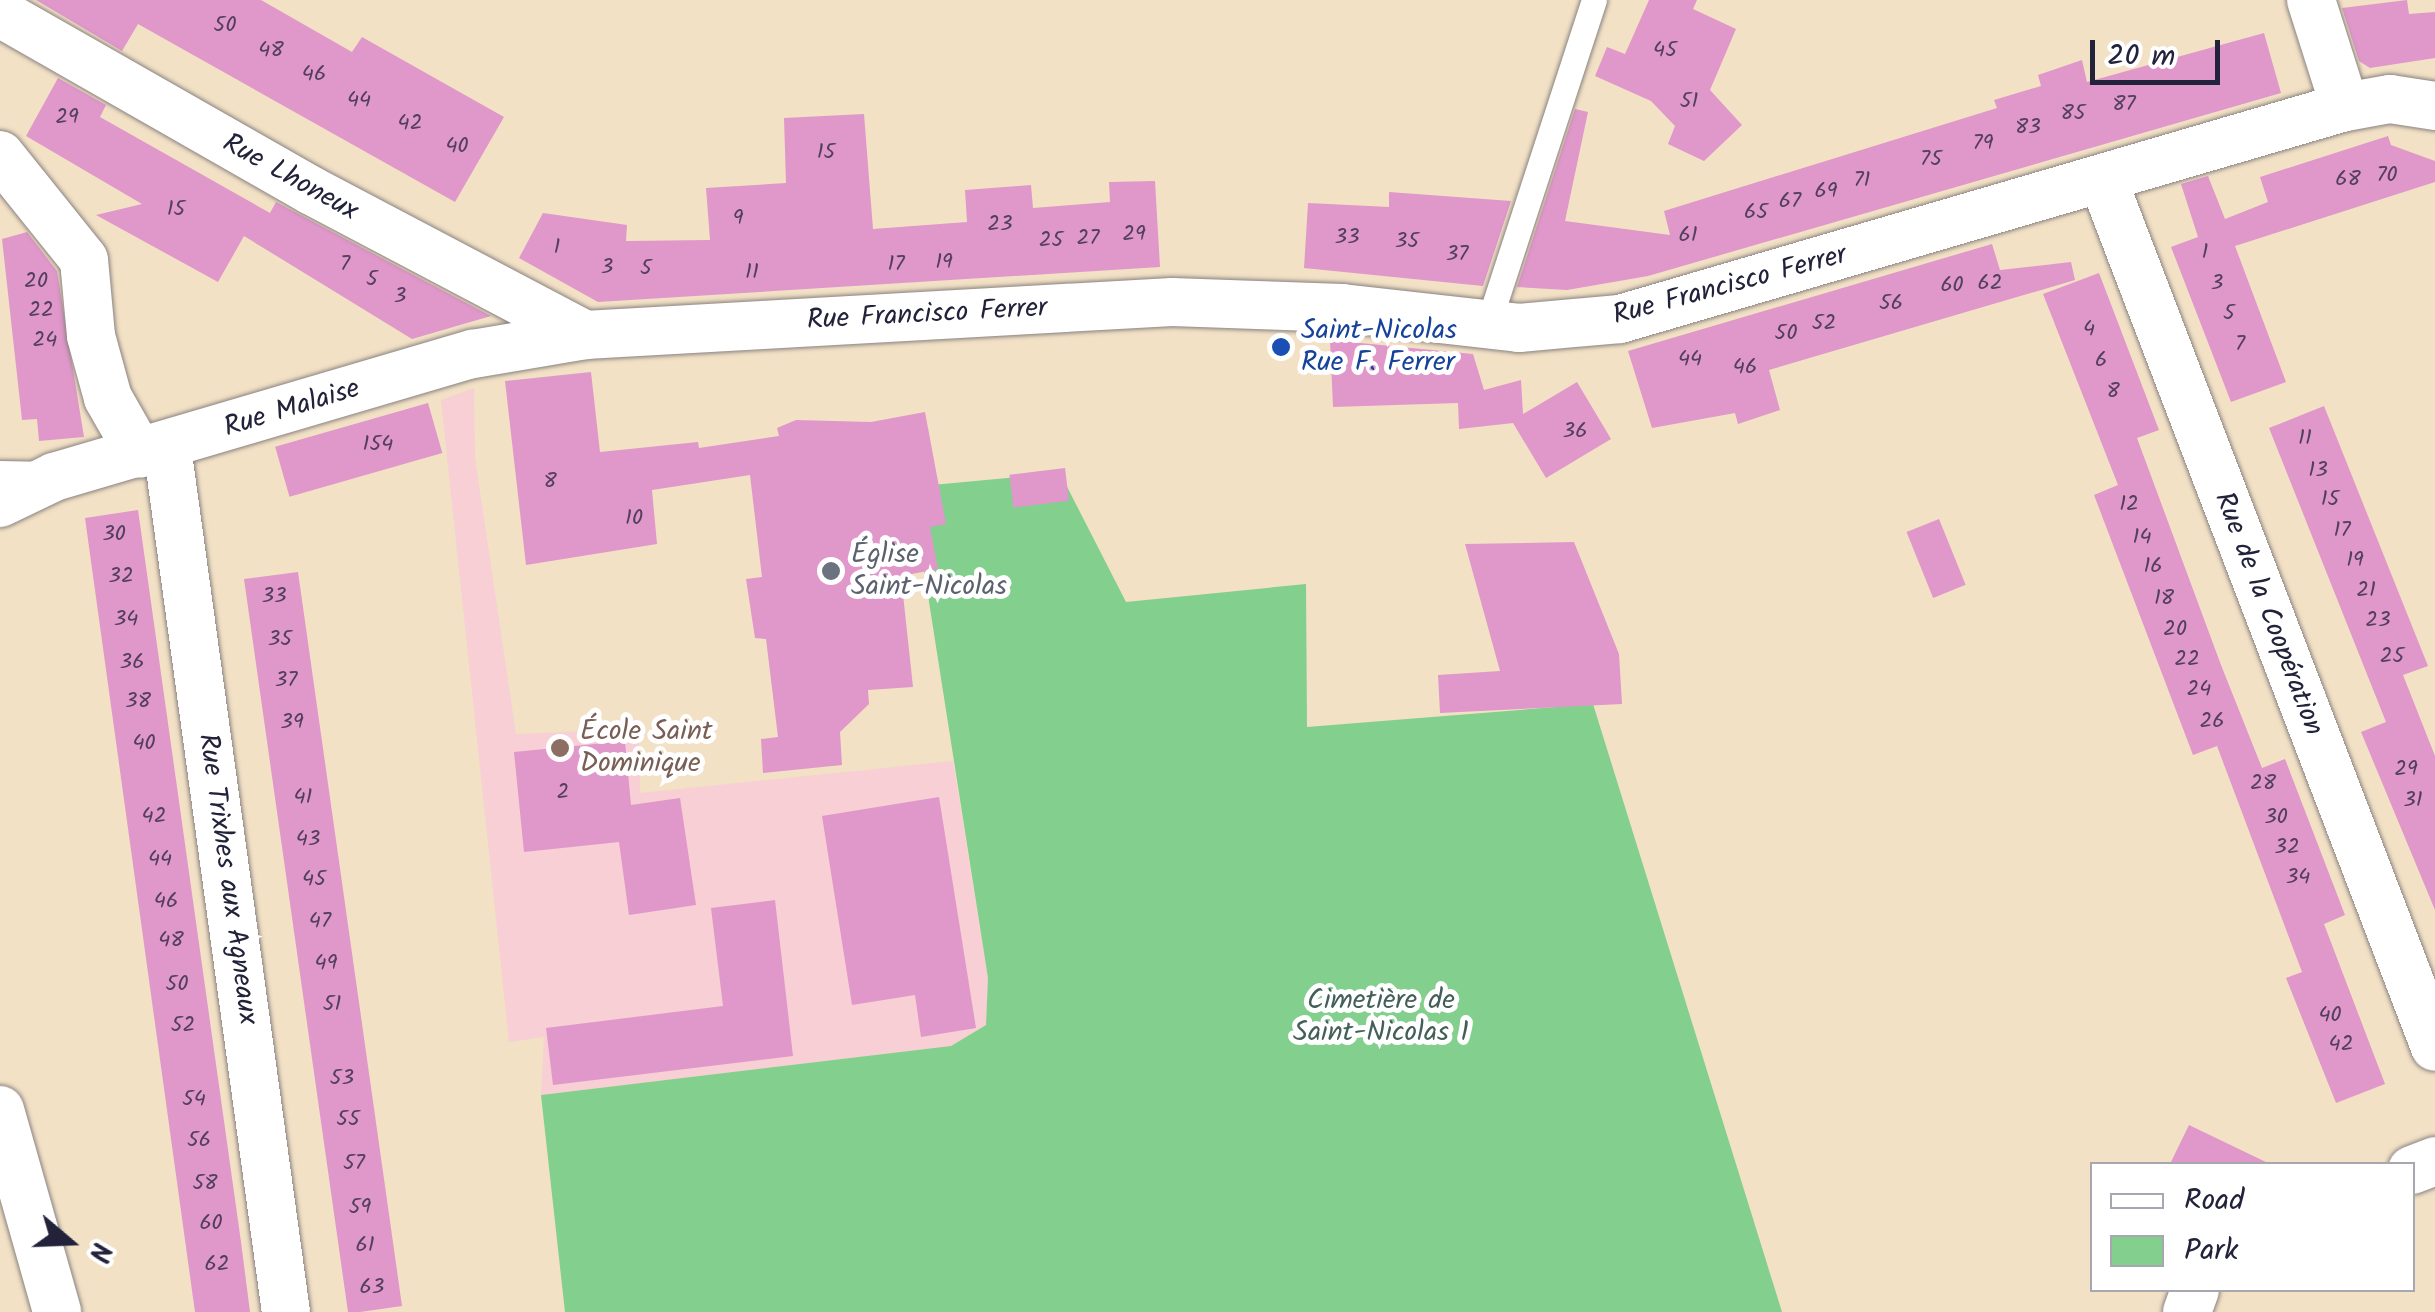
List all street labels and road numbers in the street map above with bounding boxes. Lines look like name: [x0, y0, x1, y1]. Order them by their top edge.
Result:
street label: Rue Lhoneux: [216, 127, 364, 229]
street label: Rue Francisco Ferrer: [1609, 239, 1851, 333]
street label: Rue Francisco Ferrer: [806, 292, 1048, 338]
street label: Rue Malaise: [220, 372, 364, 446]
street label: Rue de la Coopération: [2206, 488, 2330, 740]
street label: Rue Trixhes aux Agneaux: [190, 731, 264, 1027]

